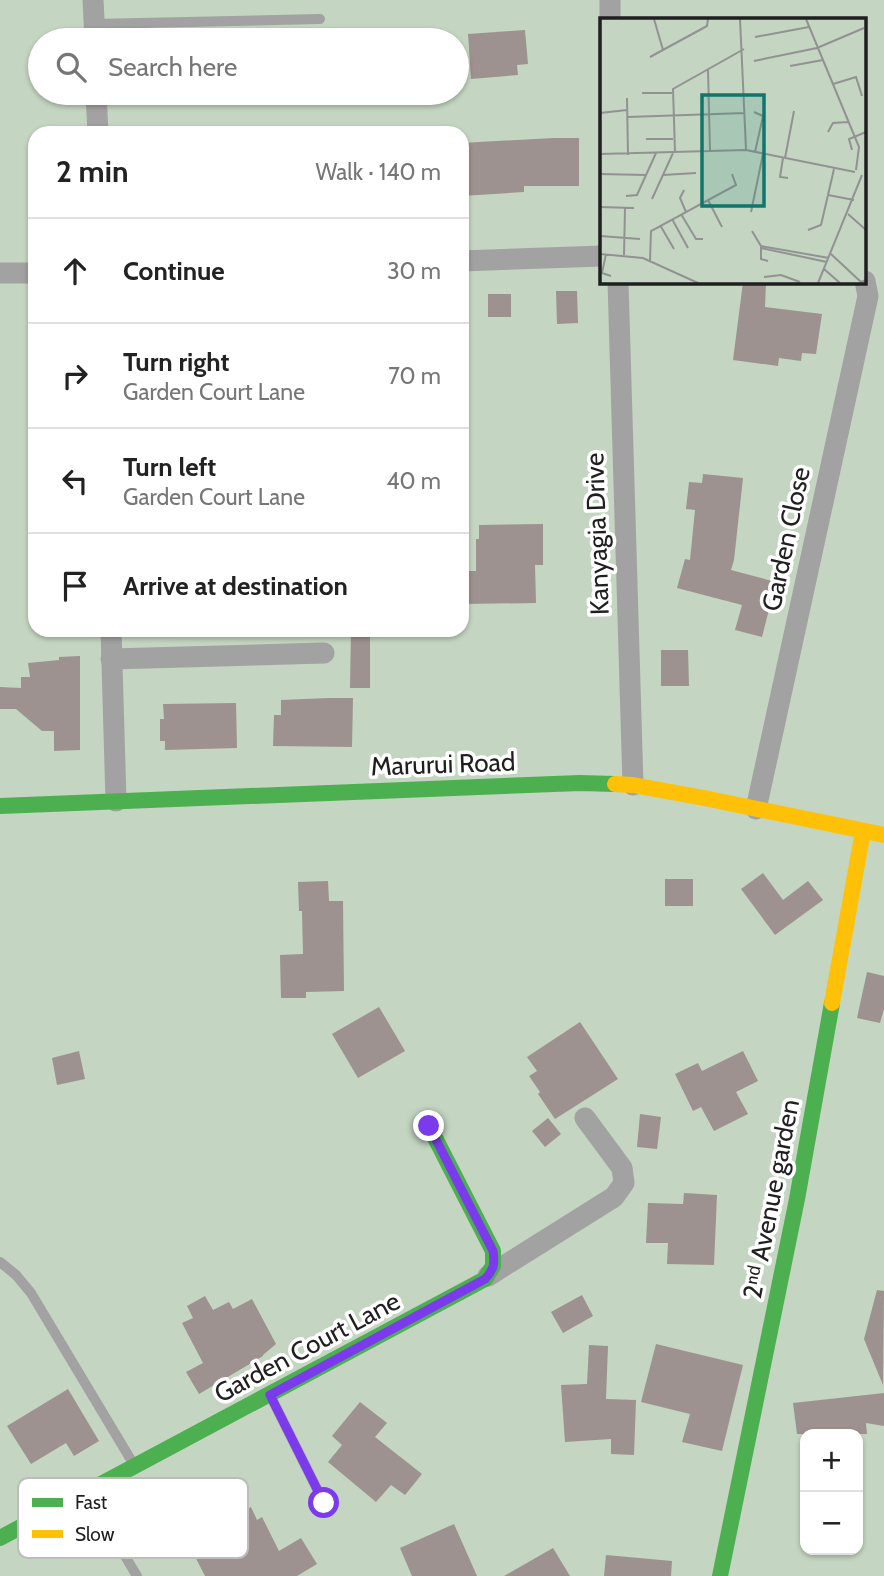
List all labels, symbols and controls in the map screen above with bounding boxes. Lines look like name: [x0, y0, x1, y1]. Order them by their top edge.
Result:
inset map: [600, 18, 866, 284]
search box: [28, 28, 469, 105]
icon: search: [52, 48, 90, 86]
text: Search here: [108, 51, 237, 83]
text: 2 min: [56, 153, 128, 190]
text: Walk · 140 m: [315, 158, 441, 186]
icon: ahead: [56, 252, 94, 290]
text: Continue: [123, 255, 225, 287]
text: 30 m: [387, 257, 441, 285]
text: Turn right: [123, 346, 229, 378]
icon: right: [56, 357, 94, 395]
text: 70 m: [388, 362, 441, 390]
text: Garden Court Lane: [123, 378, 305, 406]
text: Turn left: [123, 451, 216, 483]
street label: Kanyagia Drive: [578, 452, 616, 616]
icon: left: [56, 462, 94, 500]
street label: Garden Close: [755, 464, 817, 614]
text: 40 m: [386, 467, 441, 495]
text: Garden Court Lane: [123, 483, 305, 511]
icon: arrive: [56, 567, 94, 605]
text: Arrive at destination: [123, 570, 348, 602]
street label: Marurui Road: [370, 745, 516, 783]
street label: 2ⁿᵈ Avenue garden: [736, 1096, 806, 1302]
route end: [413, 1110, 444, 1141]
street label: Garden Court Lane: [209, 1285, 405, 1409]
map controls: [800, 1429, 863, 1555]
button: +: [800, 1429, 863, 1492]
legend: [18, 1478, 248, 1558]
route start: [308, 1487, 339, 1518]
text: Fast: [75, 1491, 108, 1514]
button: −: [800, 1492, 863, 1555]
text: Slow: [75, 1523, 115, 1546]

